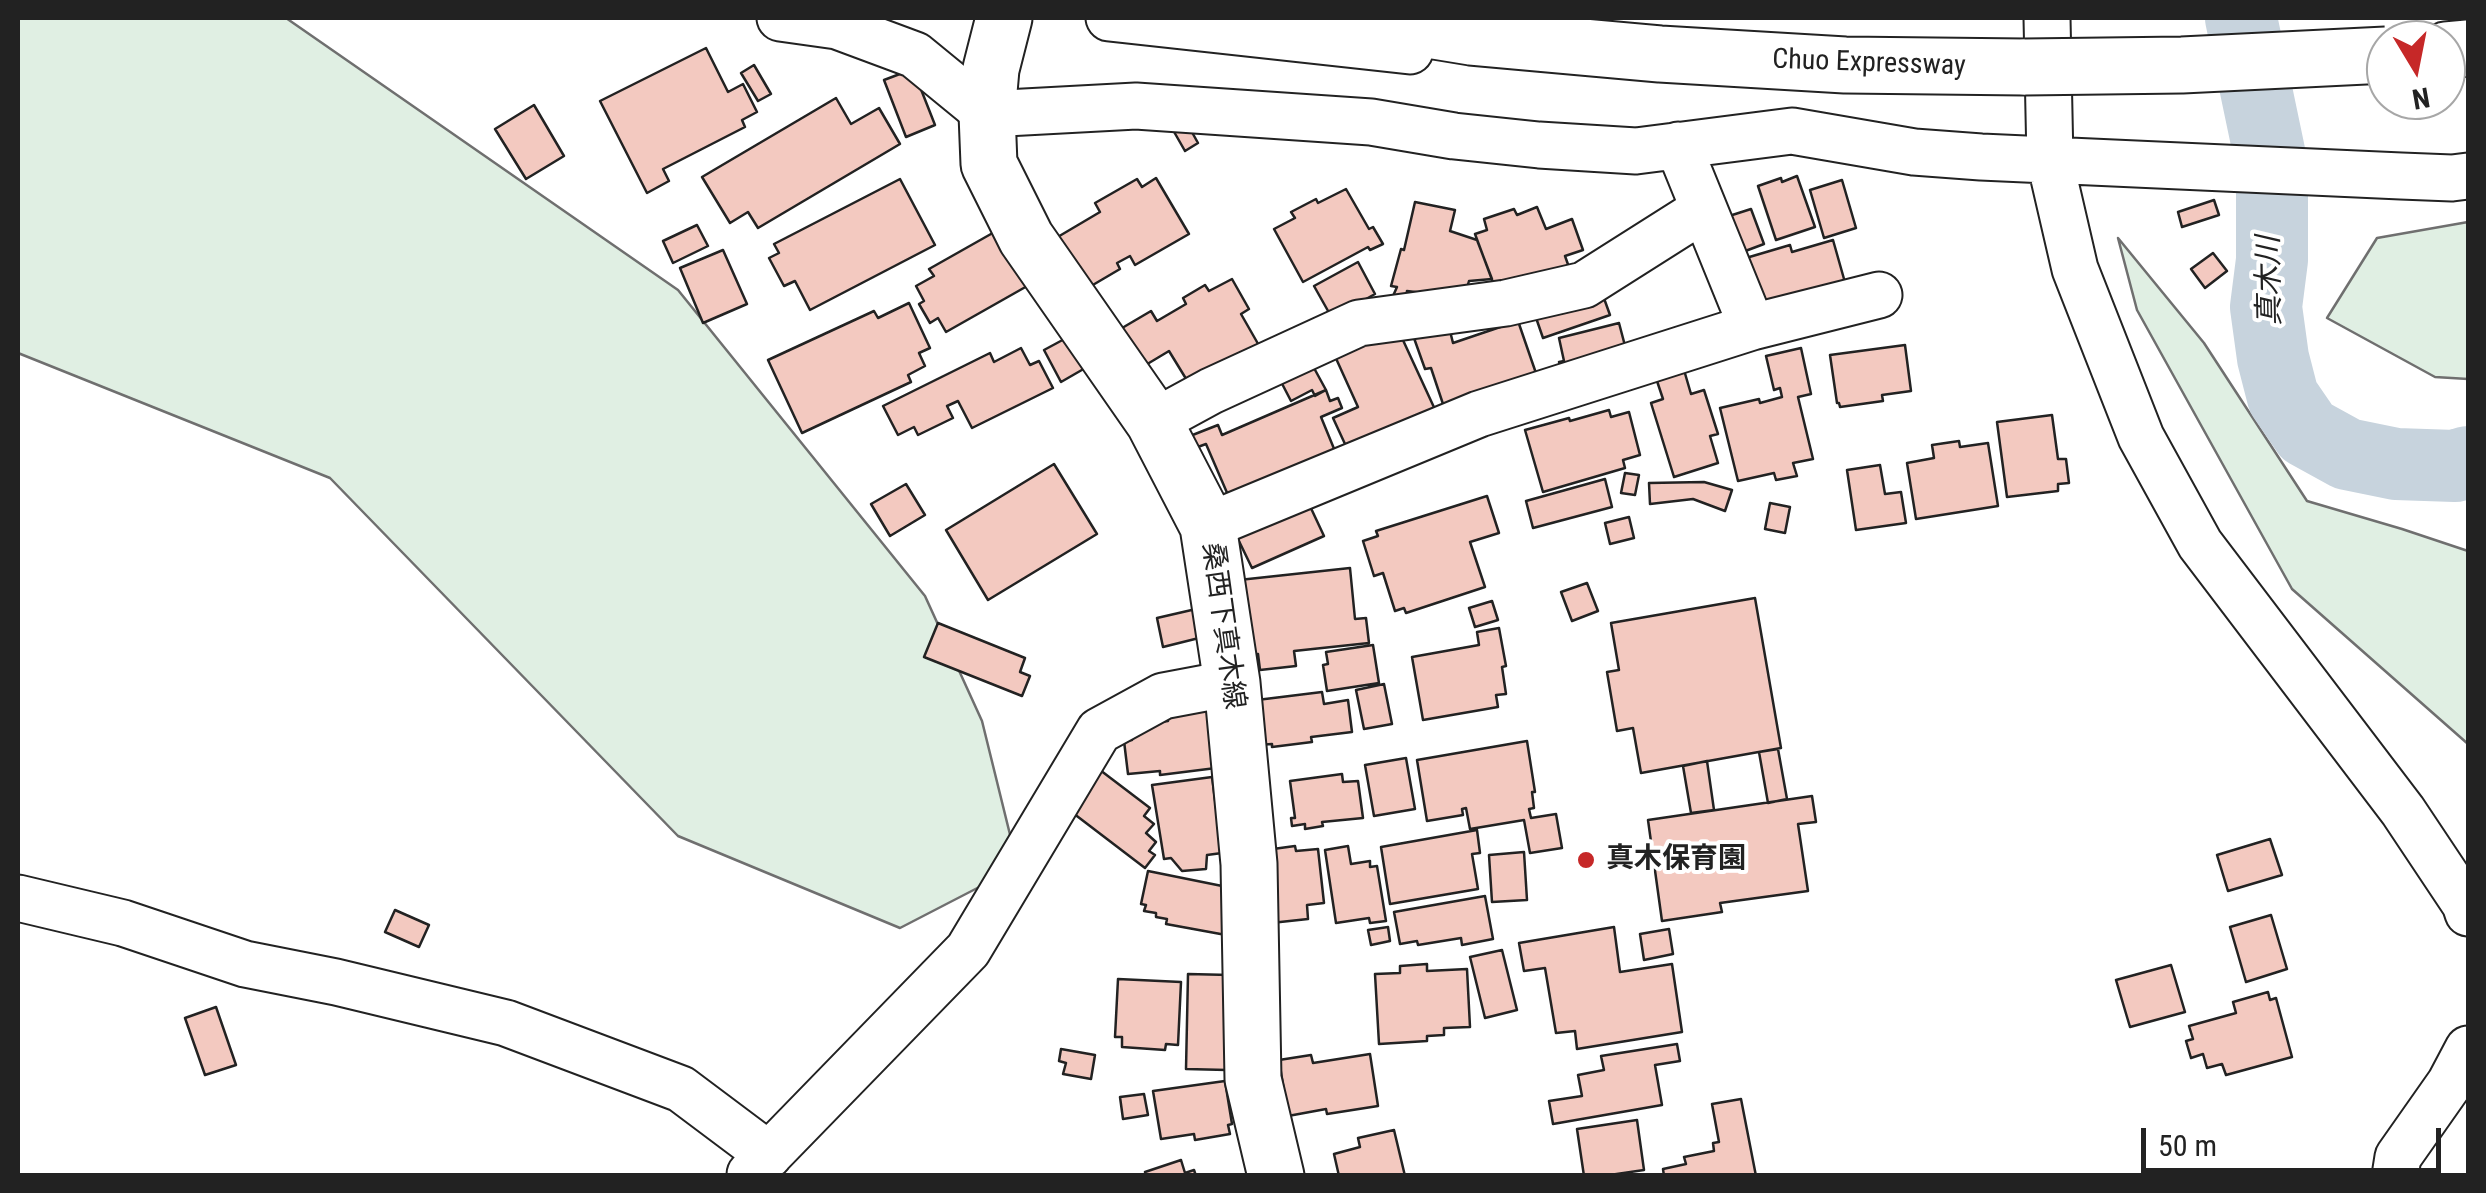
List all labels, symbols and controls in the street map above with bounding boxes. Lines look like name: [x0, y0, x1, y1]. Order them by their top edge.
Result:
north arrow: [2366, 20, 2466, 120]
street label: Chuo Expressway: [1772, 44, 1966, 84]
text: N: [2410, 80, 2432, 116]
water label: 真木川: [2252, 236, 2290, 326]
street label: 桑西下真木線: [1194, 540, 1250, 712]
place label: 真木保育園: [1606, 843, 1746, 877]
marker: 真木保育園: [1575, 849, 1597, 871]
scale bar: [2146, 1108, 2446, 1170]
text: 50 m: [2158, 1128, 2217, 1163]

